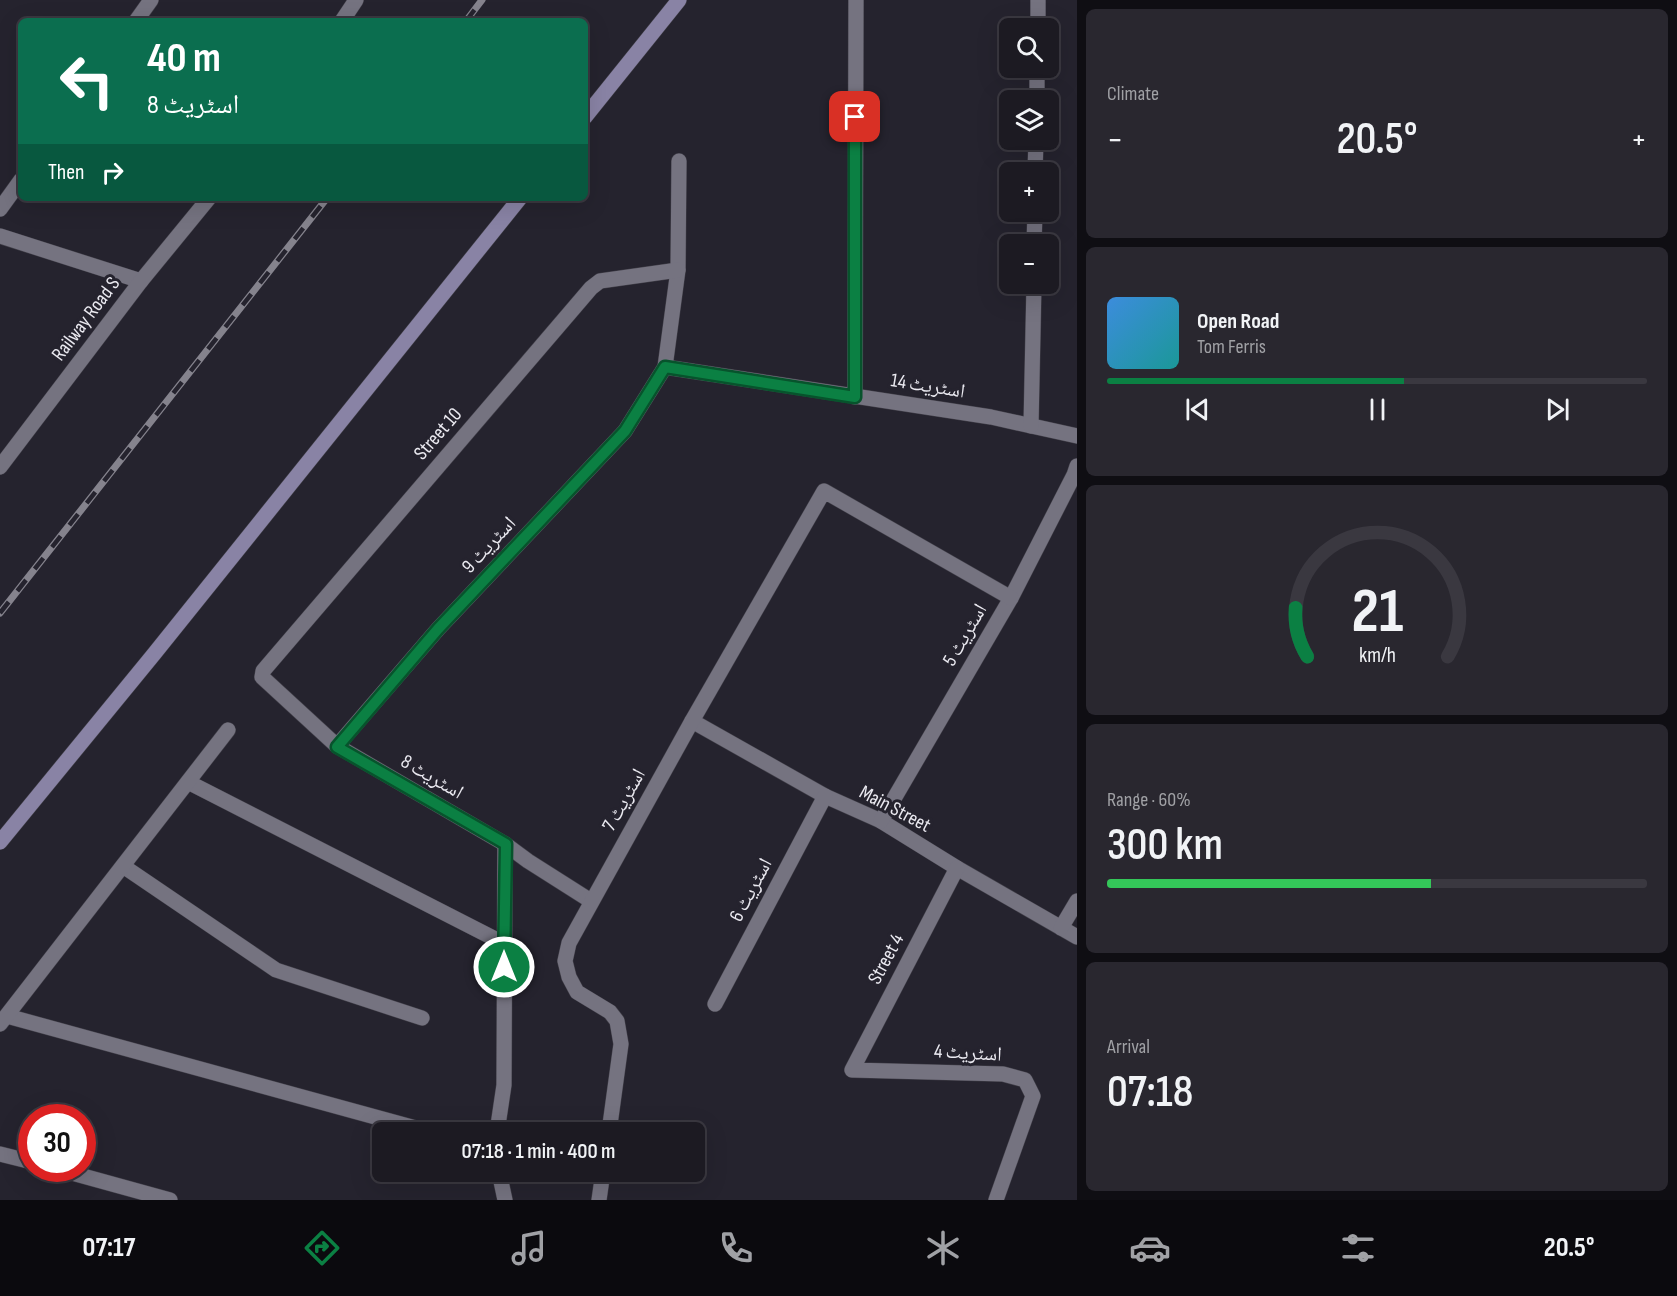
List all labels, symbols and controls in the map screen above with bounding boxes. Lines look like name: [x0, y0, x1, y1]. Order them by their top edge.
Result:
map controls: [999, 18, 1059, 294]
button: search: [999, 18, 1059, 78]
text: 40 m: [147, 33, 221, 84]
icon: left: [48, 42, 126, 120]
text: Climate: [1107, 82, 1159, 106]
text: اسٹریٹ 8: [147, 89, 239, 121]
button: layers: [999, 90, 1059, 150]
pin: [829, 91, 880, 142]
icon: arrive: [838, 100, 871, 133]
text: 20.5°: [1336, 112, 1418, 167]
text: −: [1107, 120, 1123, 160]
text: +: [1631, 120, 1647, 160]
icon: right: [96, 156, 129, 189]
text: Then: [48, 159, 84, 186]
button: +: [999, 162, 1059, 222]
button: −: [999, 234, 1059, 294]
street label: Railway Road S: [47, 272, 125, 366]
text: Open Road: [1197, 308, 1279, 335]
text: Tom Ferris: [1197, 335, 1266, 359]
street label: اسٹریٹ 14: [889, 368, 967, 404]
icon: previous: [1181, 393, 1214, 426]
icon: pause: [1361, 393, 1394, 426]
icon: next: [1541, 393, 1574, 426]
street label: Street 10: [409, 403, 467, 465]
street label: اسٹریٹ 9: [457, 512, 521, 578]
text: 21: [1351, 575, 1403, 650]
street label: اسٹریٹ 5: [938, 600, 992, 670]
text: km/h: [1358, 643, 1396, 668]
street label: اسٹریٹ 8: [396, 750, 468, 804]
street label: اسٹریٹ 7: [597, 765, 651, 835]
street label: Main Street: [855, 780, 935, 838]
text: Range · 60%: [1107, 788, 1191, 812]
text: 300 km: [1107, 818, 1223, 873]
street label: اسٹریٹ 6: [724, 854, 778, 926]
street label: Street 4: [863, 930, 909, 988]
position arrow: [472, 935, 536, 999]
text: Arrival: [1107, 1035, 1150, 1059]
street label: اسٹریٹ 4: [933, 1039, 1003, 1067]
text: 07:18: [1107, 1065, 1193, 1120]
speed limit sign: 30: [18, 1104, 96, 1182]
text: 07:18 · 1 min · 400 m: [462, 1138, 615, 1165]
icon: directions: [301, 1227, 343, 1269]
icon: music: [508, 1227, 550, 1269]
icon: phone: [715, 1227, 757, 1269]
icon: climate: [922, 1227, 964, 1269]
icon: car: [1129, 1227, 1171, 1269]
icon: filters: [1337, 1227, 1379, 1269]
text: 07:17: [83, 1232, 135, 1264]
text: 20.5°: [1544, 1232, 1594, 1264]

